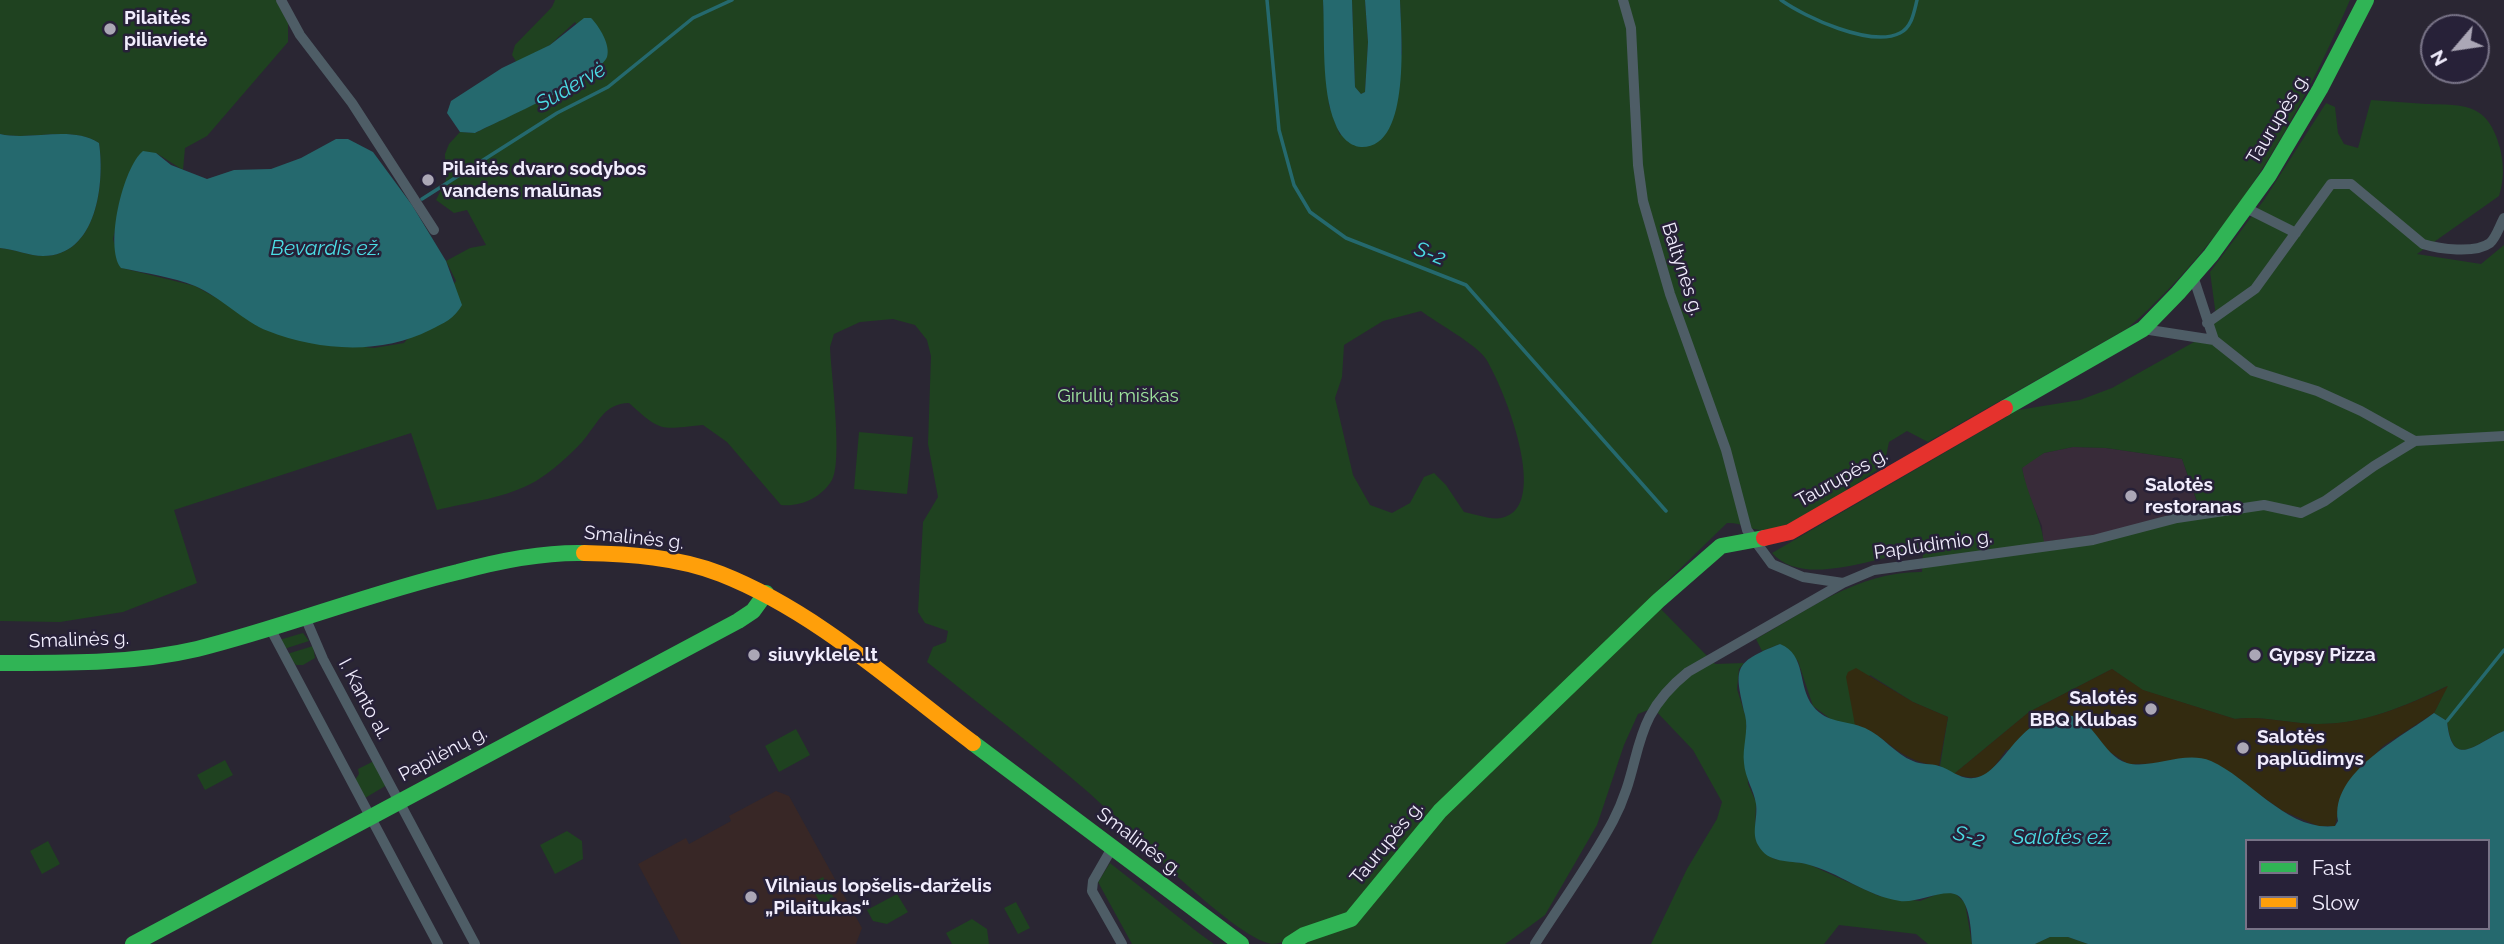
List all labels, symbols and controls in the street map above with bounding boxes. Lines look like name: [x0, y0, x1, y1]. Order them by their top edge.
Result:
place label: Pilaitės piliavietė: [124, 7, 207, 51]
north arrow: [2420, 14, 2490, 84]
marker: Pilaitės piliavietė: [102, 21, 118, 37]
text: N: [2425, 47, 2452, 70]
water label: Sudervė: [532, 57, 610, 117]
street label: Taurupės g.: [2242, 70, 2314, 168]
place label: Pilaitės dvaro sodybos vandens malūnas: [442, 158, 646, 202]
marker: Pilaitės dvaro sodybos vandens malūnas: [420, 172, 436, 188]
street label: Baltynės g.: [1656, 220, 1708, 318]
water label: Bevardis ež.: [270, 236, 382, 262]
water label: S-2: [1411, 237, 1449, 271]
park label: Girulių miškas: [1057, 385, 1179, 407]
street label: Taurupės g.: [1792, 443, 1892, 513]
place label: Salotės restoranas: [2145, 474, 2242, 518]
marker: Salotės restoranas: [2123, 488, 2139, 504]
street label: Smalinės g.: [583, 521, 685, 555]
street label: Paplūdimio g.: [1872, 525, 1994, 565]
street label: Smalinės g.: [29, 627, 129, 653]
place label: siuvyklele.lt: [768, 644, 878, 666]
place label: Gypsy Pizza: [2269, 644, 2376, 666]
marker: siuvyklele.lt: [746, 647, 762, 663]
marker: Gypsy Pizza: [2247, 647, 2263, 663]
street label: I. Kanto al.: [333, 655, 395, 743]
place label: Salotės BBQ Klubas: [2029, 687, 2137, 731]
marker: Salotės BBQ Klubas: [2143, 701, 2159, 717]
street label: Papilėnų g.: [395, 721, 491, 787]
place label: Salotės paplūdimys: [2257, 726, 2364, 770]
marker: Salotės paplūdimys: [2235, 740, 2251, 756]
street label: Taurupės g.: [1346, 797, 1428, 889]
street label: Smalinės g.: [1092, 803, 1186, 881]
water label: S-2: [1950, 821, 1988, 853]
water label: Salotės ež.: [2012, 825, 2112, 851]
legend: [2245, 839, 2490, 930]
text: Fast: [2312, 855, 2352, 880]
place label: Vilniaus lopšelis-darželis „Pilaitukas“: [765, 875, 992, 919]
marker: Vilniaus lopšelis-darželis „Pilaitukas“: [743, 889, 759, 905]
text: Slow: [2312, 890, 2360, 915]

